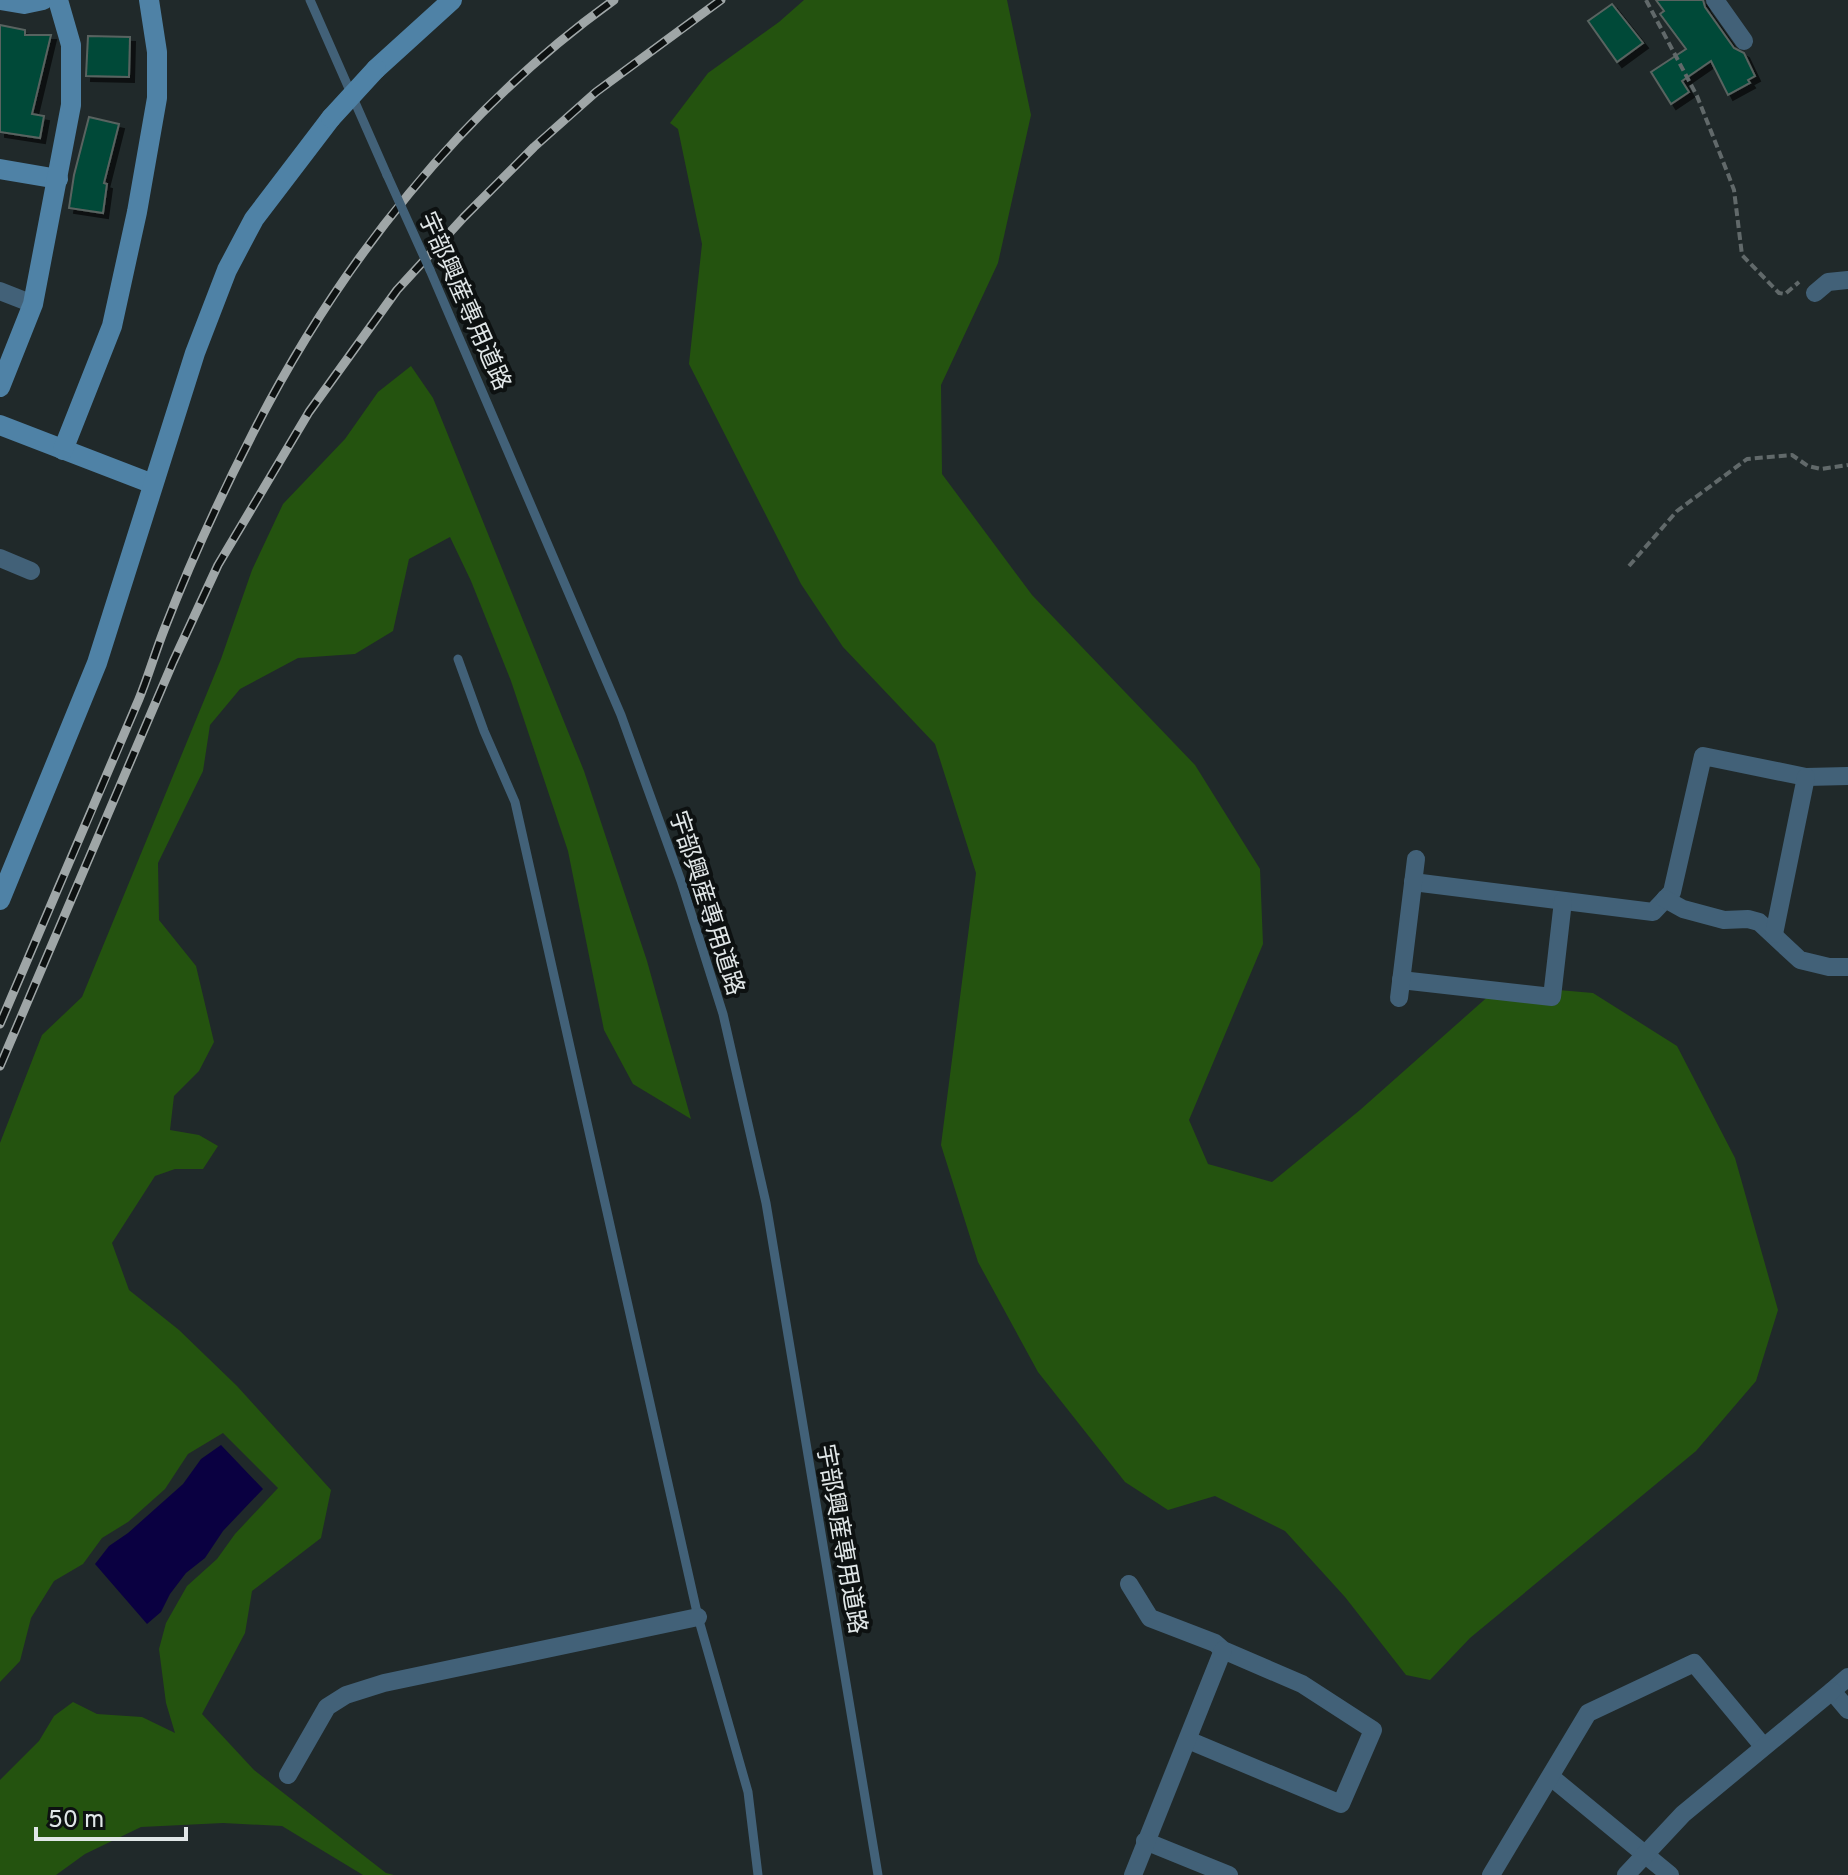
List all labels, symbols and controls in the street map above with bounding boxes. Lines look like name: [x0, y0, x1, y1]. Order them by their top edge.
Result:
street label: 宇部興産専用道路: [410, 208, 516, 396]
street label: 宇部興産専用道路: [661, 808, 749, 1000]
street label: 宇部興産専用道路: [809, 1442, 871, 1636]
scale bar: [36, 1791, 186, 1841]
text: 50 m: [48, 1806, 104, 1836]

